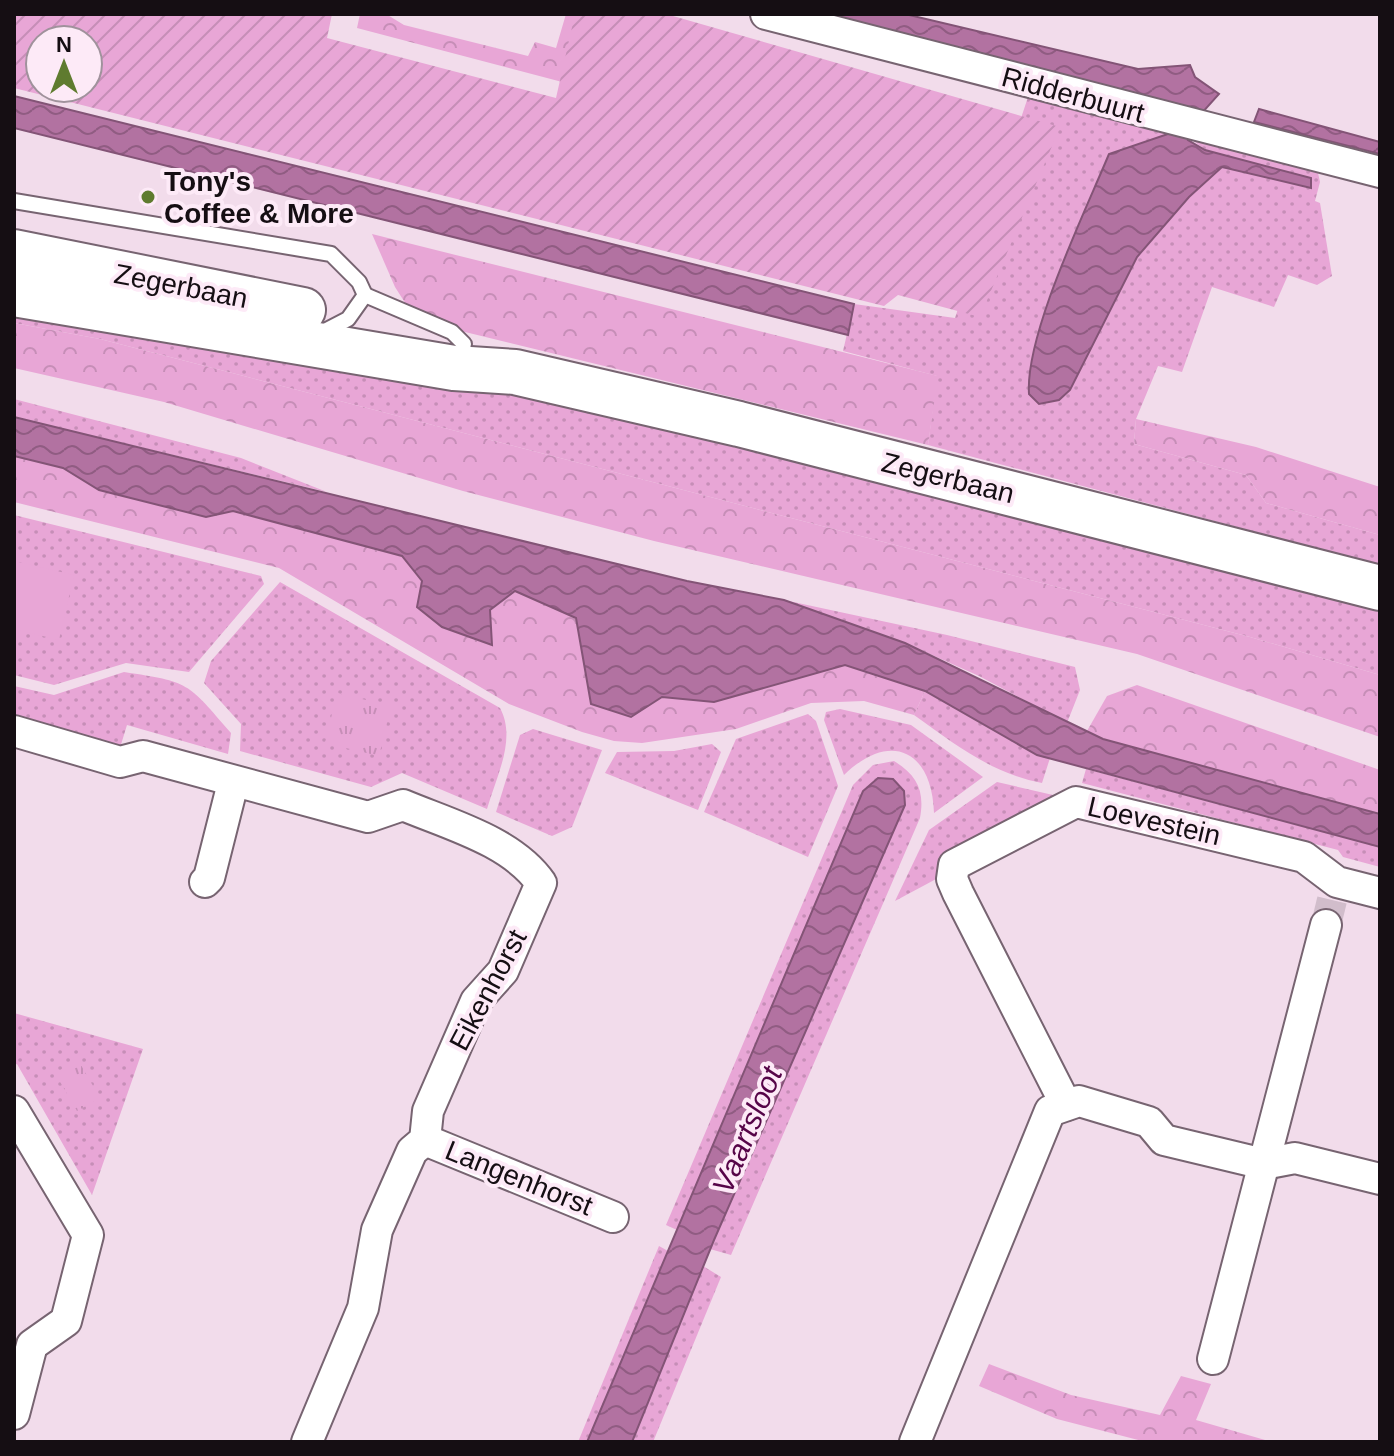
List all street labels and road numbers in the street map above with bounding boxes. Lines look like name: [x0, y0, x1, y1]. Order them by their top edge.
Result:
street label: Ridderbuurt: [998, 61, 1148, 129]
street label: Zegerbaan: [112, 258, 250, 314]
street label: Zegerbaan: [879, 447, 1017, 509]
street label: Loevestein: [1085, 791, 1223, 851]
street label: Eikenhorst: [443, 924, 533, 1056]
street label: Langenhorst: [441, 1134, 597, 1222]

